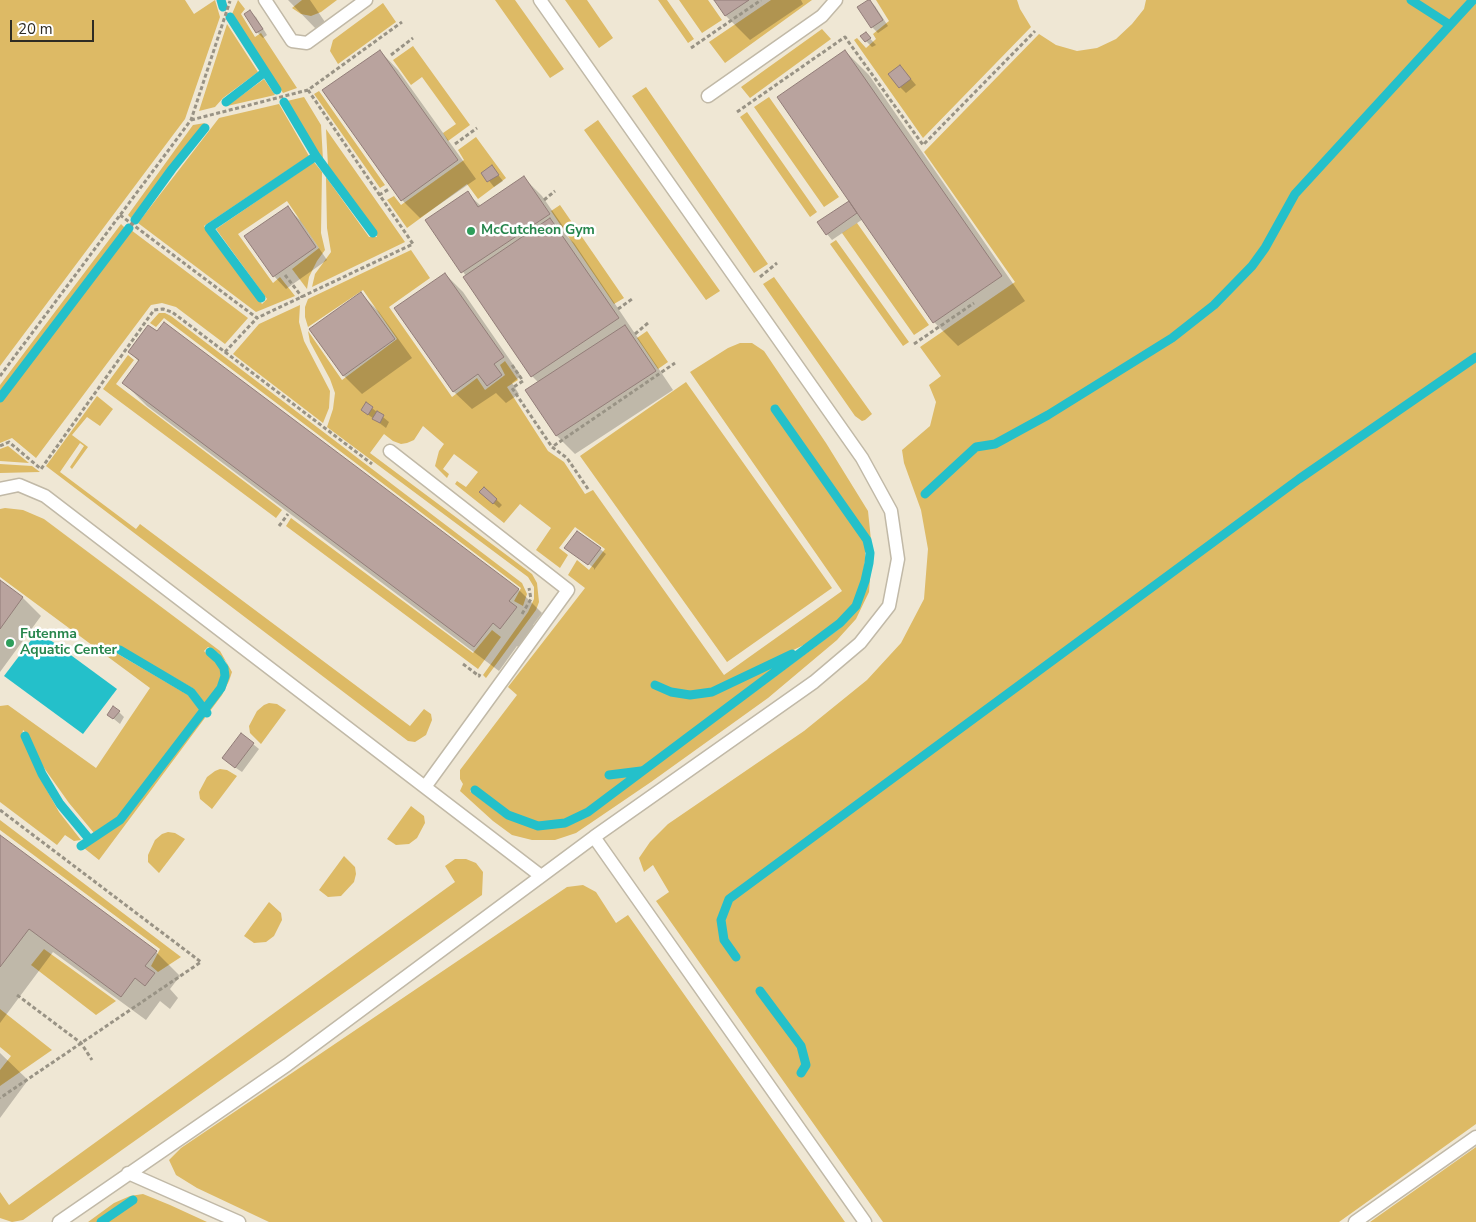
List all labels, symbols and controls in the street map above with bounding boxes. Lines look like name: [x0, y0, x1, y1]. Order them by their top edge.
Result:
scale bar: [12, 10, 96, 42]
text: 20 m: [18, 19, 53, 39]
place label: McCutcheon Gym: [481, 223, 595, 239]
marker: McCutcheon Gym: [465, 225, 477, 237]
place label: Futenma Aquatic Center: [20, 627, 117, 660]
marker: Futenma Aquatic Center: [4, 637, 16, 649]

